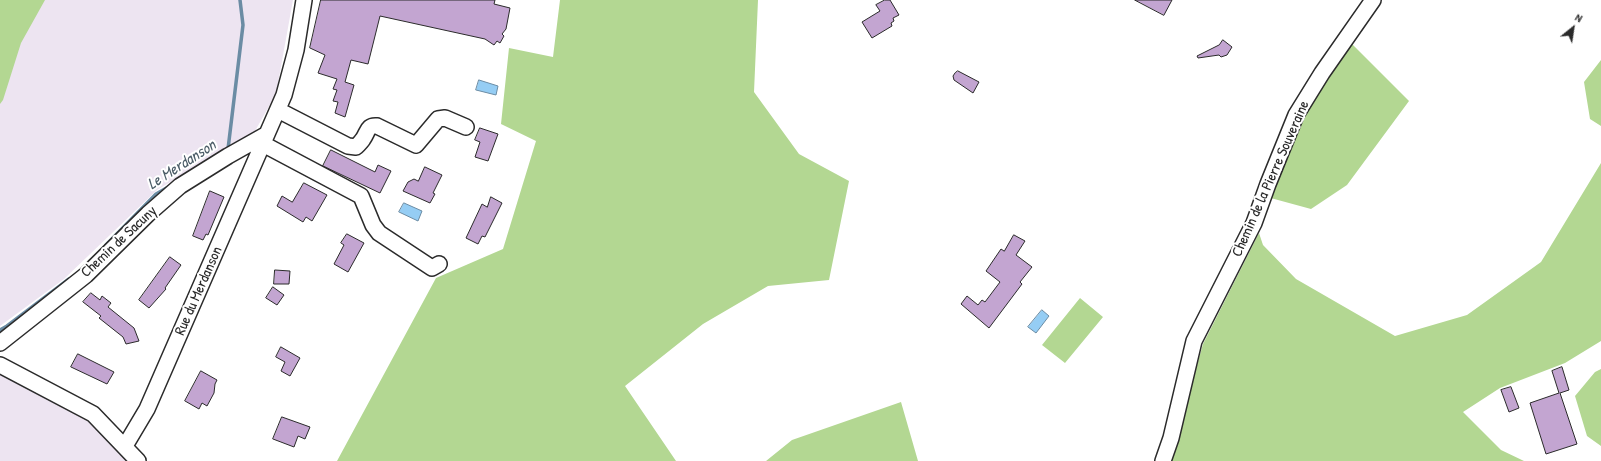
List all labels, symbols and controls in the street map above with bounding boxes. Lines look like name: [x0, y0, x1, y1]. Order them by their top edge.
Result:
north arrow: [1553, 8, 1593, 48]
text: N: [1573, 10, 1585, 25]
street label: Chemin de la Pierre Souveraine: [1228, 98, 1314, 260]
water label: Le Merdanson: [144, 136, 220, 194]
street label: Chemin de Sacuny: [77, 202, 161, 282]
street label: Rue du Merdanson: [171, 244, 227, 338]

